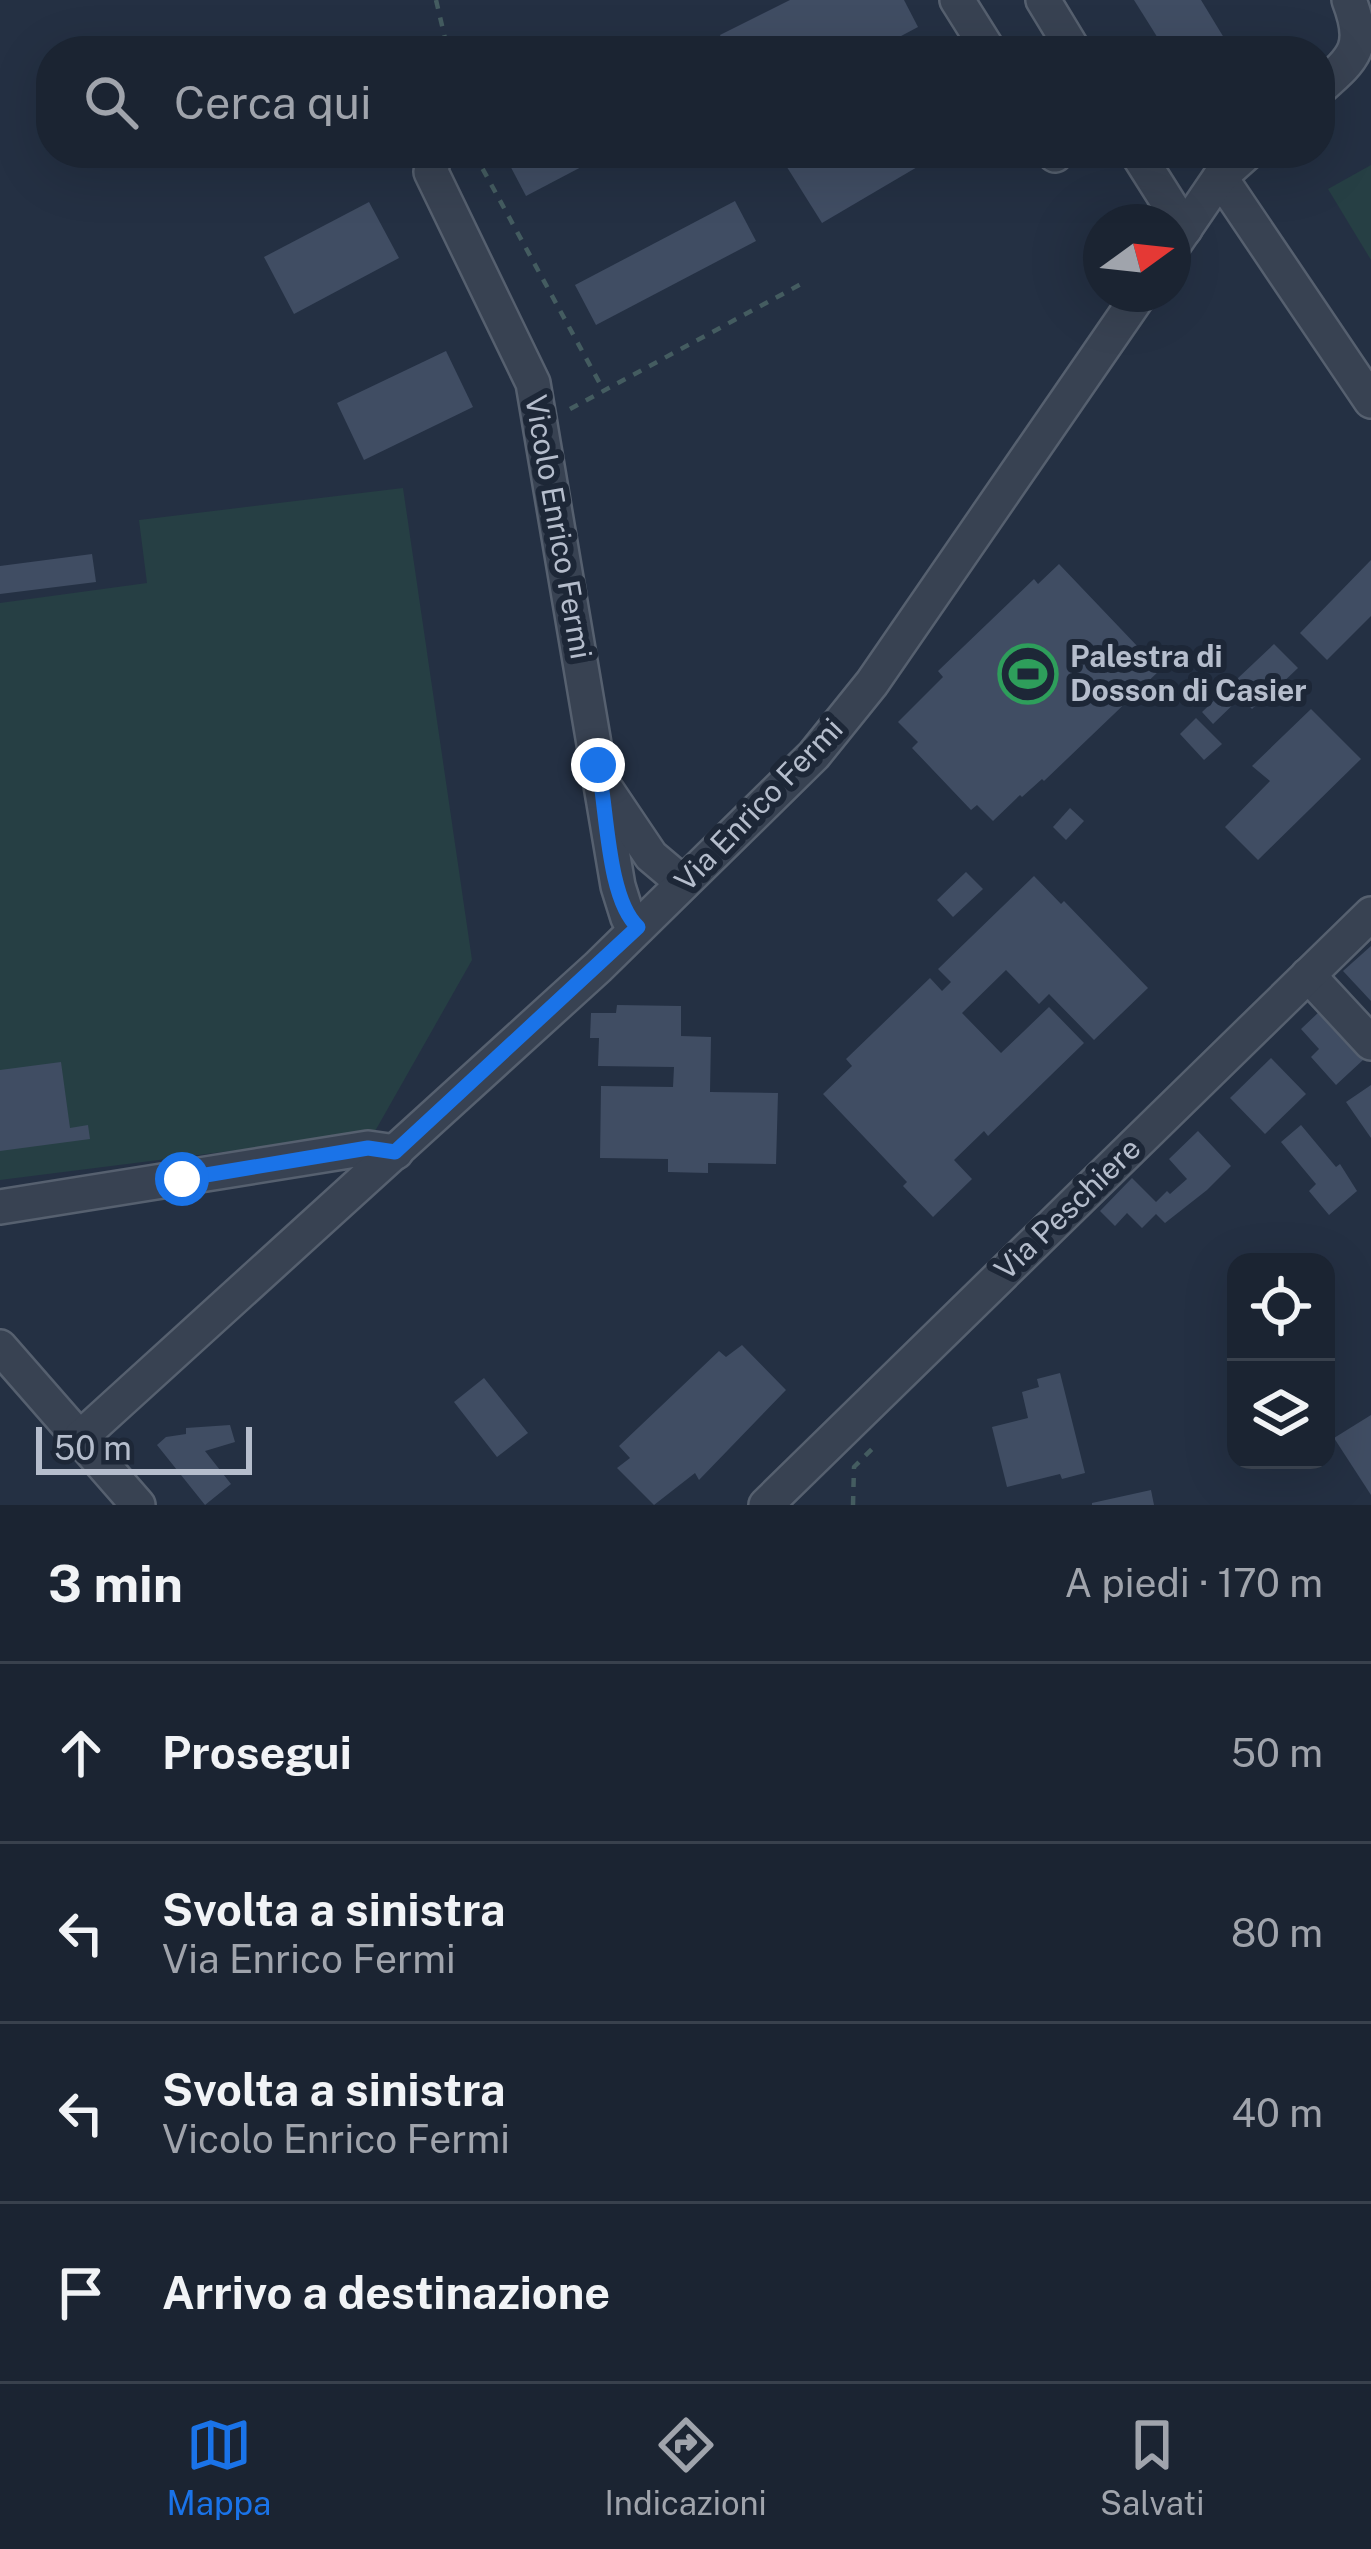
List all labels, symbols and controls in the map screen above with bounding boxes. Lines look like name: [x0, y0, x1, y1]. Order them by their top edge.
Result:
search box: [36, 36, 1335, 168]
icon: search: [78, 69, 144, 135]
text: Cerca qui: [174, 76, 371, 129]
north arrow: [1083, 204, 1191, 312]
street label: Vicolo Enrico Fermi: [518, 392, 600, 662]
place label: Palestra di Dosson di Casier: [1070, 638, 1307, 708]
sports icon: Palestra di Dosson di Casier: [997, 643, 1059, 705]
street label: Via Enrico Fermi: [667, 711, 850, 898]
route end: [571, 738, 625, 792]
street label: Via Peschiere: [987, 1130, 1148, 1287]
route start: [155, 1152, 209, 1206]
map controls: [1227, 1253, 1335, 1469]
button: locate: [1227, 1253, 1335, 1361]
button: layers: [1227, 1361, 1335, 1469]
scale bar: [36, 1421, 252, 1474]
text: 50 m: [54, 1429, 132, 1467]
text: 3 min: [48, 1554, 183, 1613]
text: A piedi · 170 m: [1064, 1560, 1323, 1606]
icon: ahead: [48, 1720, 114, 1786]
text: Prosegui: [162, 1726, 352, 1779]
text: 50 m: [1231, 1730, 1323, 1776]
text: Svolta a sinistra: [162, 1883, 505, 1936]
icon: left: [48, 1900, 114, 1966]
text: 80 m: [1231, 1910, 1323, 1956]
text: Via Enrico Fermi: [162, 1936, 456, 1982]
text: Svolta a sinistra: [162, 2063, 505, 2116]
icon: left: [48, 2080, 114, 2146]
text: 40 m: [1231, 2090, 1323, 2136]
text: Vicolo Enrico Fermi: [162, 2116, 510, 2162]
icon: arrive: [48, 2260, 114, 2326]
text: Arrivo a destinazione: [162, 2266, 610, 2319]
tab: Mappa: [167, 2412, 271, 2522]
tab: Indicazioni: [605, 2412, 767, 2522]
tab: Salvati: [1100, 2412, 1204, 2522]

